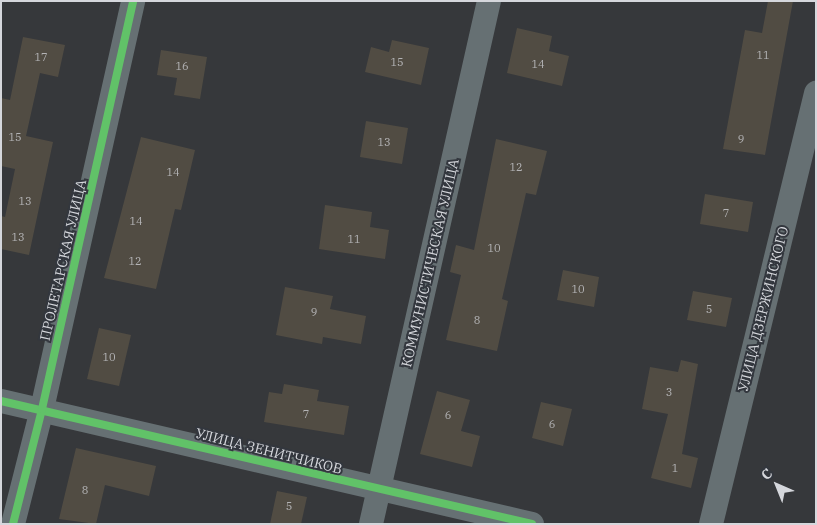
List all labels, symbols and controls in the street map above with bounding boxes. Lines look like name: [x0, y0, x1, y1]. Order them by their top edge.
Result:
house number: 11: [756, 48, 770, 62]
house number: 17: [34, 50, 48, 64]
house number: 15: [390, 55, 404, 69]
house number: 14: [531, 57, 545, 71]
house number: 16: [175, 59, 189, 73]
house number: 15: [8, 130, 22, 144]
house number: 9: [738, 132, 744, 146]
house number: 13: [377, 135, 391, 149]
street label: КОММУНИСТИЧЕСКАЯ УЛИЦА: [398, 157, 462, 369]
house number: 12: [509, 160, 523, 174]
house number: 14: [166, 165, 180, 179]
street label: ПРОЛЕТАРСКАЯ УЛИЦА: [36, 178, 90, 342]
house number: 13: [18, 194, 32, 208]
house number: 7: [723, 206, 729, 220]
house number: 14: [129, 214, 143, 228]
street label: УЛИЦА ДЗЕРЖИНСКОГО: [734, 225, 792, 393]
house number: 13: [11, 230, 25, 244]
house number: 11: [347, 232, 361, 246]
house number: 10: [487, 241, 501, 255]
house number: 12: [128, 254, 142, 268]
house number: 10: [571, 282, 585, 296]
house number: 5: [706, 302, 712, 316]
house number: 9: [311, 305, 317, 319]
house number: 8: [474, 313, 480, 327]
house number: 10: [102, 350, 116, 364]
house number: 3: [666, 385, 672, 399]
house number: 7: [303, 407, 309, 421]
house number: 6: [445, 408, 451, 422]
house number: 6: [549, 417, 555, 431]
street label: УЛИЦА ЗЕНИТЧИКОВ: [194, 425, 344, 477]
north arrow: [752, 460, 802, 510]
house number: 1: [672, 461, 678, 475]
text: С: [757, 465, 776, 484]
house number: 8: [82, 483, 88, 497]
house number: 5: [286, 499, 292, 513]

